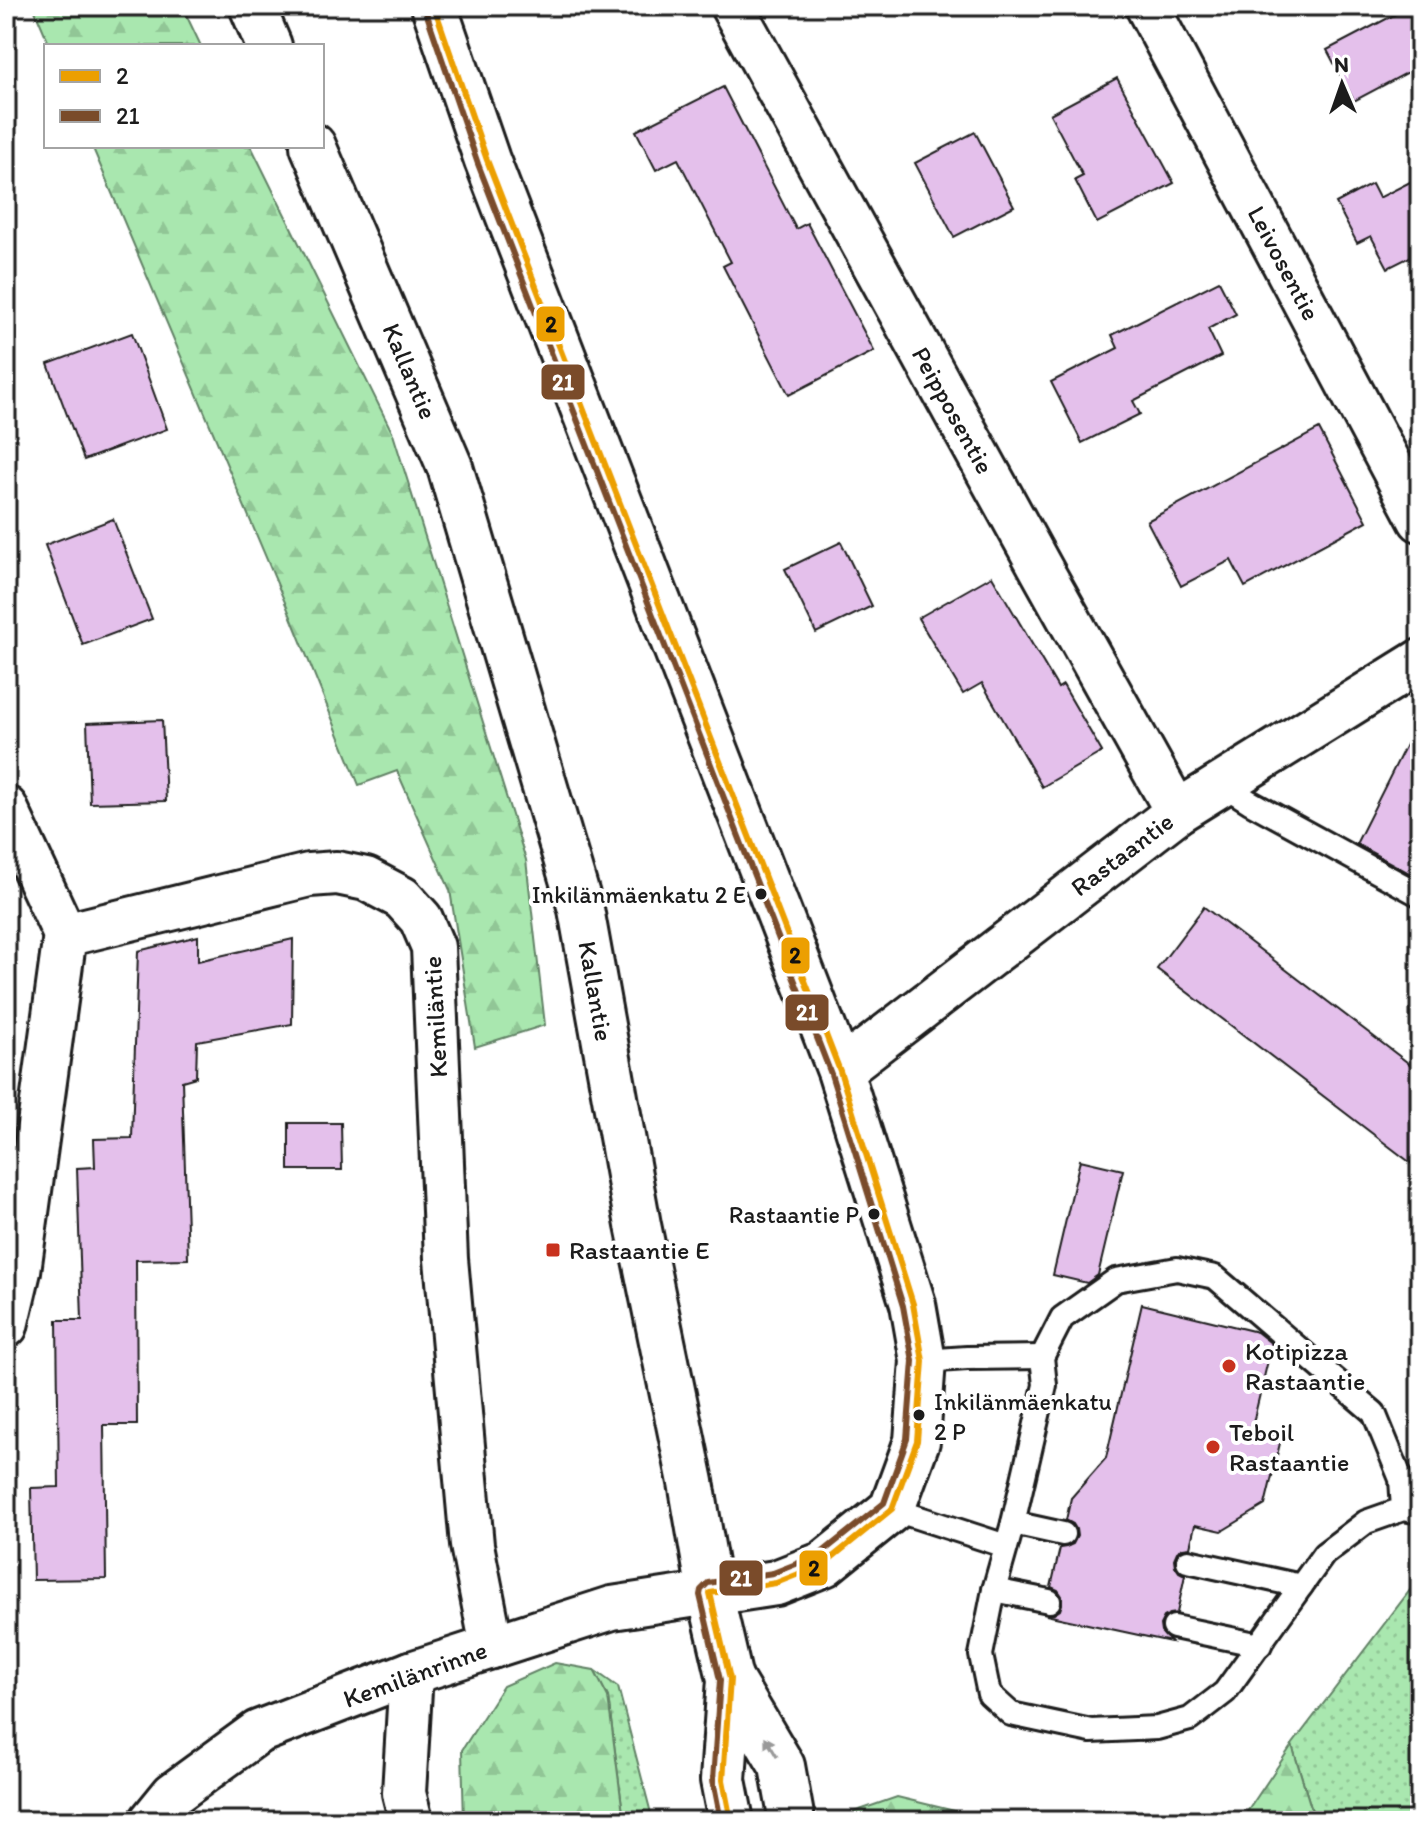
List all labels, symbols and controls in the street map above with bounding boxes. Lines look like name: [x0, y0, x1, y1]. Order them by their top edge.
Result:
legend: [44, 44, 324, 148]
north arrow: [1302, 44, 1382, 124]
text: N: [1333, 51, 1349, 78]
text: 2: [116, 61, 129, 90]
text: 21: [116, 101, 140, 130]
street label: Leivosentie: [1241, 200, 1327, 326]
line badge: 2: [535, 305, 566, 343]
text: 2: [545, 311, 557, 338]
street label: Kallantie: [376, 318, 444, 424]
street label: Peipposentie: [905, 341, 1001, 479]
line badge: 21: [540, 363, 586, 401]
text: 21: [552, 369, 575, 396]
street label: Rastaantie: [1064, 805, 1180, 903]
place label: Inkilänmäenkatu 2 E: [532, 880, 746, 909]
marker: Inkilänmäenkatu 2 E: [753, 886, 769, 902]
line badge: 2: [780, 936, 811, 975]
street label: Kallantie: [571, 938, 621, 1044]
text: 2: [789, 942, 801, 969]
street label: Kemiläntie: [416, 955, 454, 1079]
line badge: 21: [784, 993, 830, 1032]
text: 21: [796, 999, 819, 1026]
place label: Rastaantie P: [729, 1200, 859, 1229]
marker: Rastaantie P: [866, 1206, 882, 1222]
place label: Rastaantie E: [569, 1234, 710, 1266]
marker: Rastaantie E: [544, 1241, 562, 1259]
place label: Kotipizza Rastaantie: [1245, 1335, 1365, 1397]
marker: Kotipizza Rastaantie: [1220, 1357, 1238, 1375]
place label: Inkilänmäenkatu 2 P: [934, 1387, 1112, 1446]
marker: Inkilänmäenkatu 2 P: [911, 1407, 927, 1423]
place label: Teboil Rastaantie: [1229, 1416, 1349, 1478]
marker: Teboil Rastaantie: [1204, 1438, 1222, 1456]
line badge: 2: [798, 1549, 829, 1587]
text: 2: [808, 1555, 820, 1582]
line badge: 21: [718, 1559, 764, 1597]
text: 21: [730, 1565, 753, 1592]
street label: Kemilänrinne: [339, 1633, 491, 1715]
one-way arrow: [764, 1736, 778, 1758]

